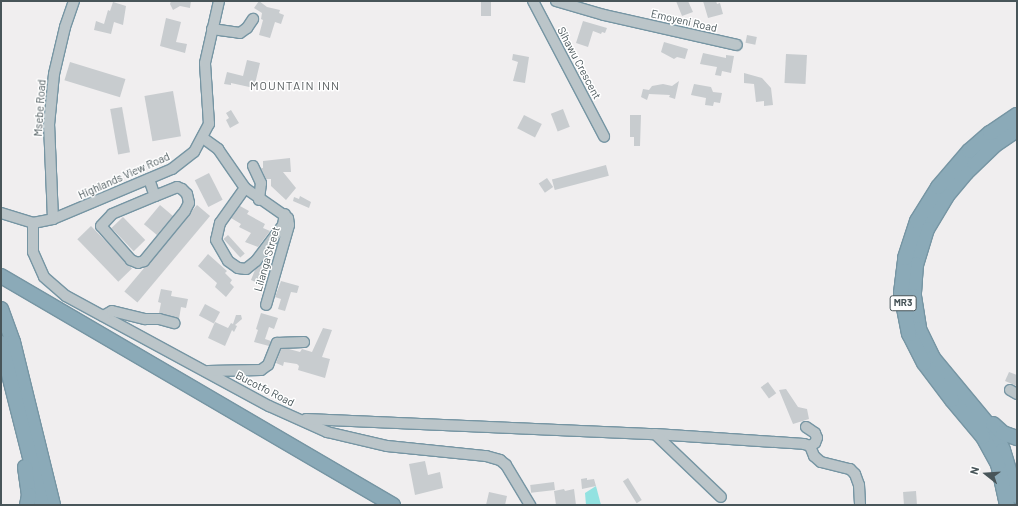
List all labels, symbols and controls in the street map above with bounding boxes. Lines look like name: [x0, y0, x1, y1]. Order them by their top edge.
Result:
street label: Emoyeni Road: [650, 7, 718, 35]
street label: Sihawu Crescent: [554, 25, 604, 101]
street label: Msebe Road: [31, 79, 49, 137]
district label: MOUNTAIN INN: [250, 79, 340, 93]
street label: Highlands View Road: [76, 150, 172, 202]
street label: Lilanga Street: [251, 225, 283, 293]
road number: MR3: [889, 295, 917, 311]
street label: Bucotfo Road: [233, 369, 297, 409]
north arrow: [966, 454, 1006, 494]
text: N: [967, 465, 981, 476]

